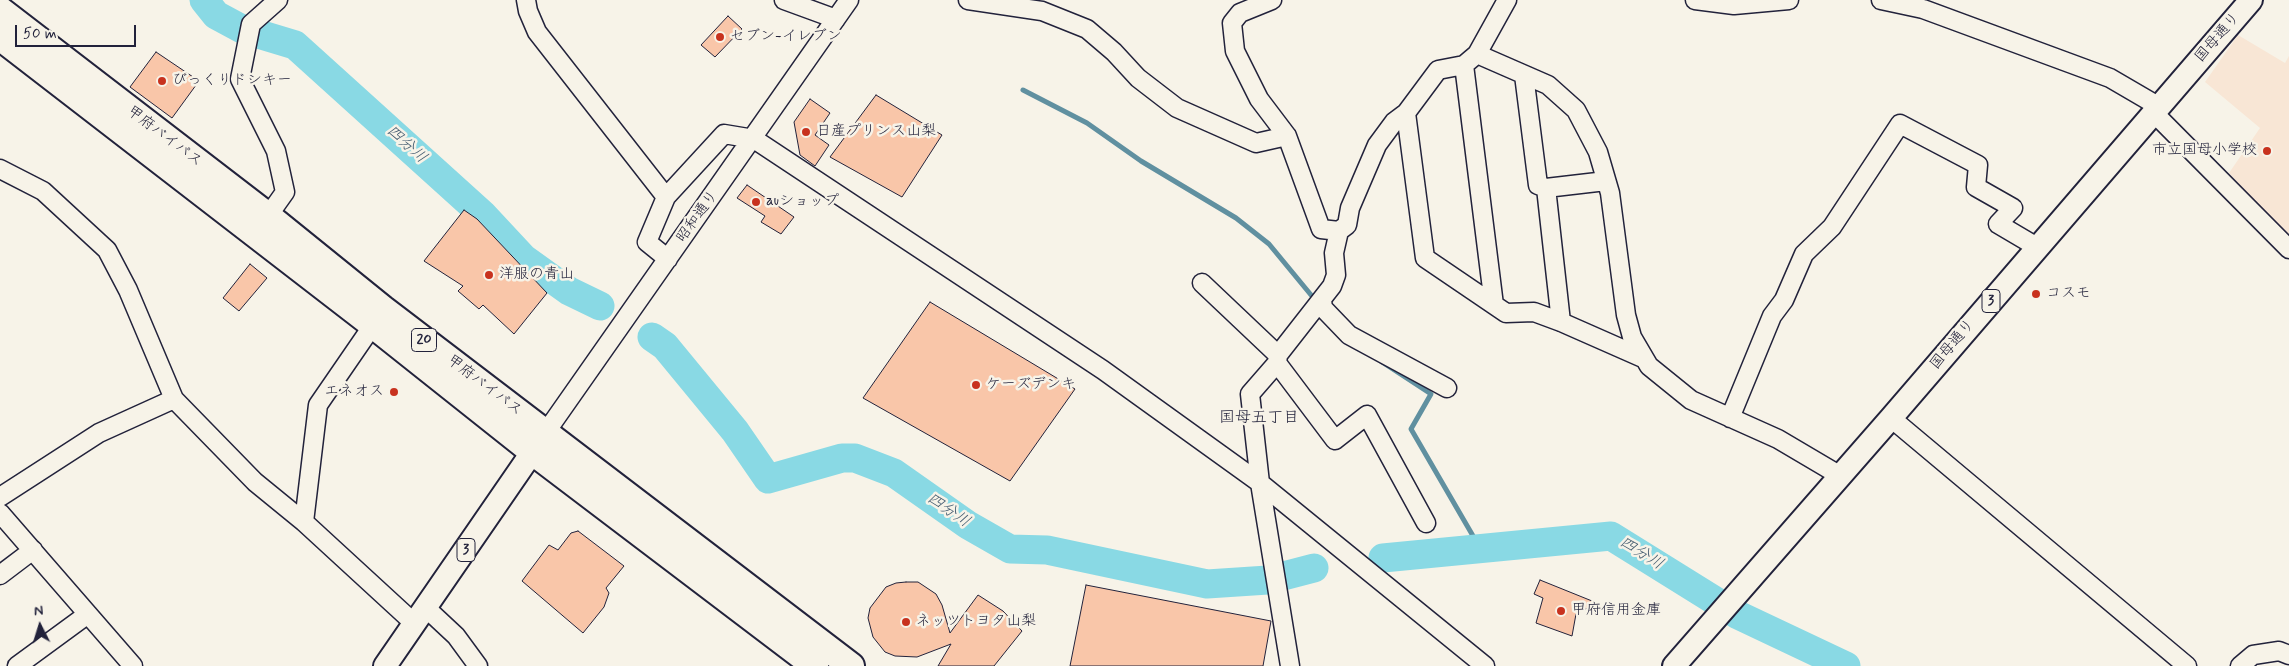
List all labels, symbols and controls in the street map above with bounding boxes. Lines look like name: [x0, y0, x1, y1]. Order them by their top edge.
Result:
street label: 国母通り: [2192, 9, 2244, 67]
scale bar: [18, 15, 139, 47]
text: 50 m: [23, 24, 57, 44]
place label: セブン-イレブン: [730, 28, 842, 46]
marker: セブン-イレブン: [714, 31, 726, 43]
place label: びっくりドンキー: [172, 72, 292, 90]
marker: びっくりドンキー: [156, 75, 168, 87]
street label: 甲府バイパス: [123, 103, 205, 171]
water label: 四分川: [382, 122, 430, 168]
place label: 日産プリンス山梨: [816, 123, 936, 141]
marker: 日産プリンス山梨: [800, 126, 812, 138]
place label: 市立国母小学校: [2152, 142, 2257, 160]
marker: 市立国母小学校: [2261, 145, 2273, 157]
street label: 昭和通り: [673, 187, 723, 247]
place label: auショップ: [766, 193, 839, 211]
marker: auショップ: [750, 196, 762, 208]
place label: 洋服の青山: [499, 266, 574, 284]
marker: 洋服の青山: [483, 269, 495, 281]
place label: コスモ: [2046, 285, 2091, 303]
marker: コスモ: [2030, 288, 2042, 300]
road number: 3: [1982, 290, 2000, 312]
street label: 国母通り: [1927, 316, 1979, 374]
road number: 20: [412, 328, 436, 352]
street label: 甲府バイパス: [443, 352, 525, 420]
place label: ケーズデンキ: [986, 376, 1076, 394]
marker: ケーズデンキ: [970, 379, 982, 391]
place label: エネオス: [324, 383, 384, 401]
marker: エネオス: [388, 386, 400, 398]
district label: 国母五丁目: [1219, 409, 1299, 429]
water label: 四分川: [923, 490, 973, 532]
water label: 四分川: [1616, 533, 1666, 575]
road number: 3: [457, 538, 475, 562]
north arrow: [15, 601, 65, 651]
text: N: [33, 602, 44, 620]
place label: 甲府信用金庫: [1571, 602, 1661, 620]
marker: 甲府信用金庫: [1555, 605, 1567, 617]
place label: ネッツトヨタ山梨: [916, 613, 1036, 631]
marker: ネッツトヨタ山梨: [900, 616, 912, 628]

